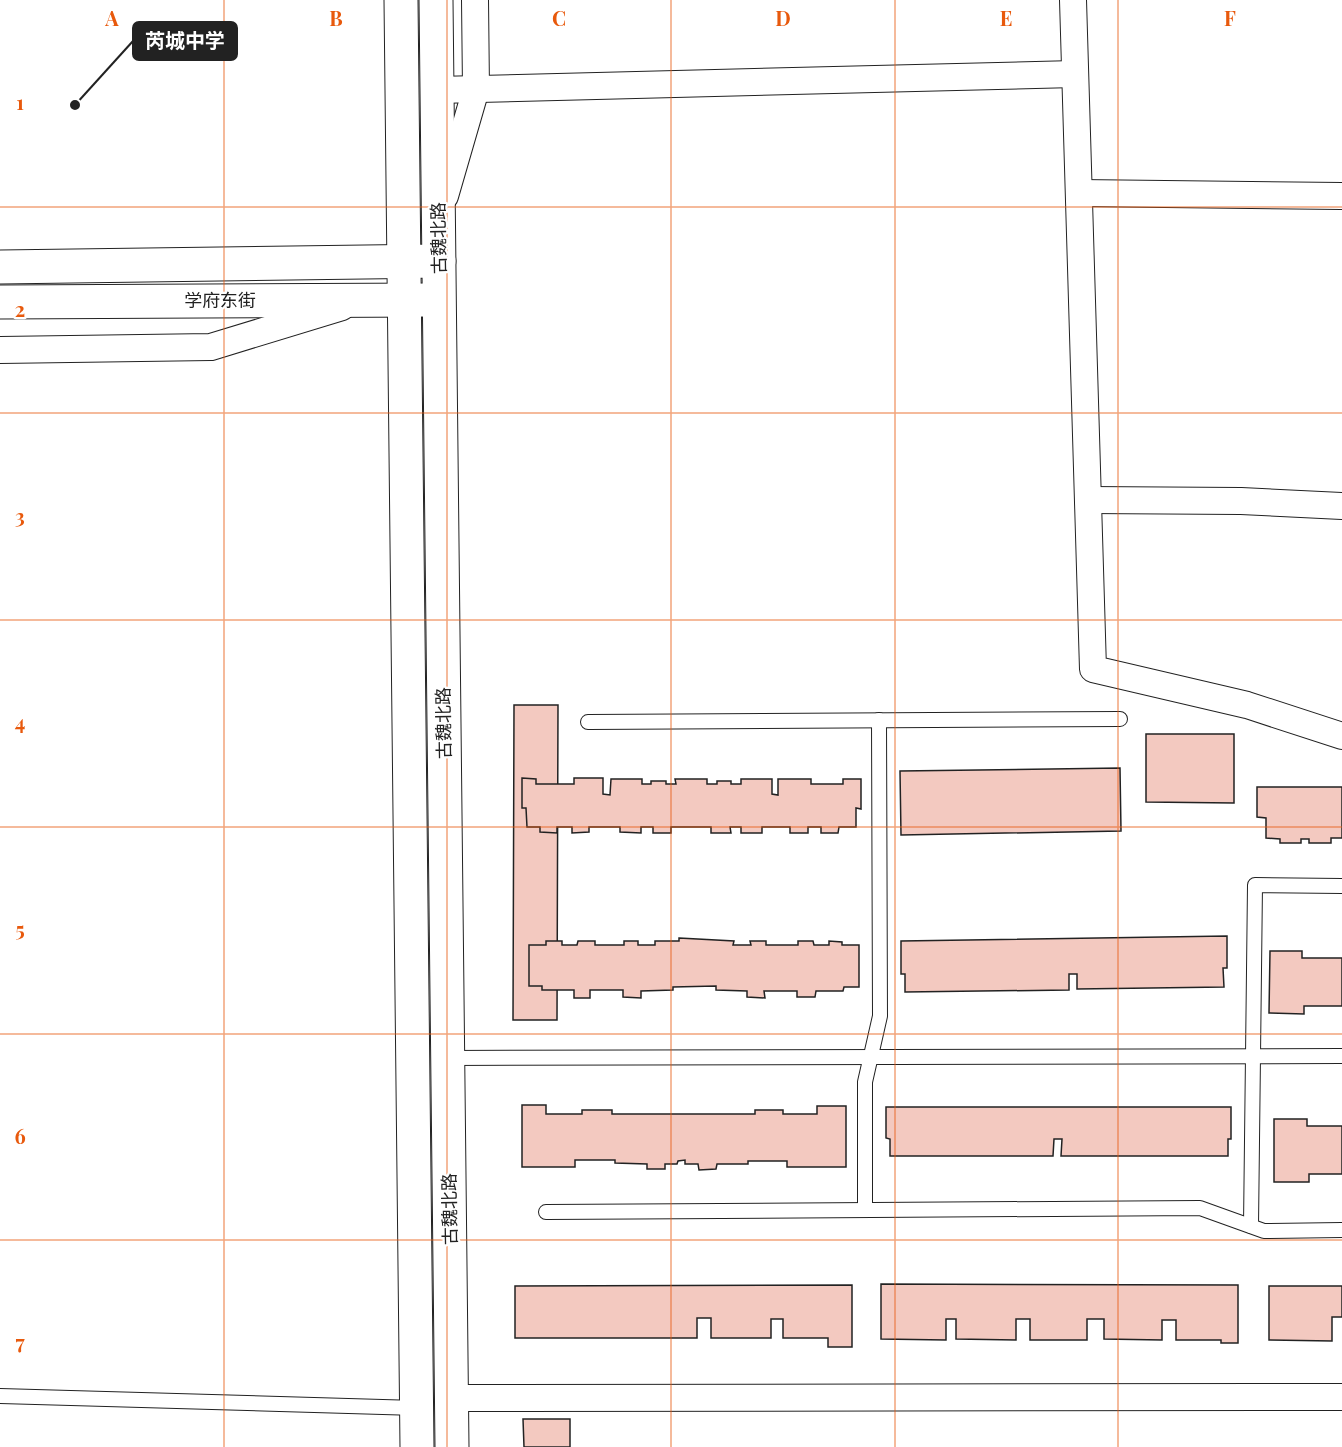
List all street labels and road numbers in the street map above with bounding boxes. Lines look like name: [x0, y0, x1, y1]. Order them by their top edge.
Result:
street label: 古魏北路: [425, 202, 451, 274]
street label: 学府东街: [184, 288, 256, 312]
street label: 古魏北路: [430, 687, 456, 759]
street label: 古魏北路: [436, 1173, 462, 1245]

